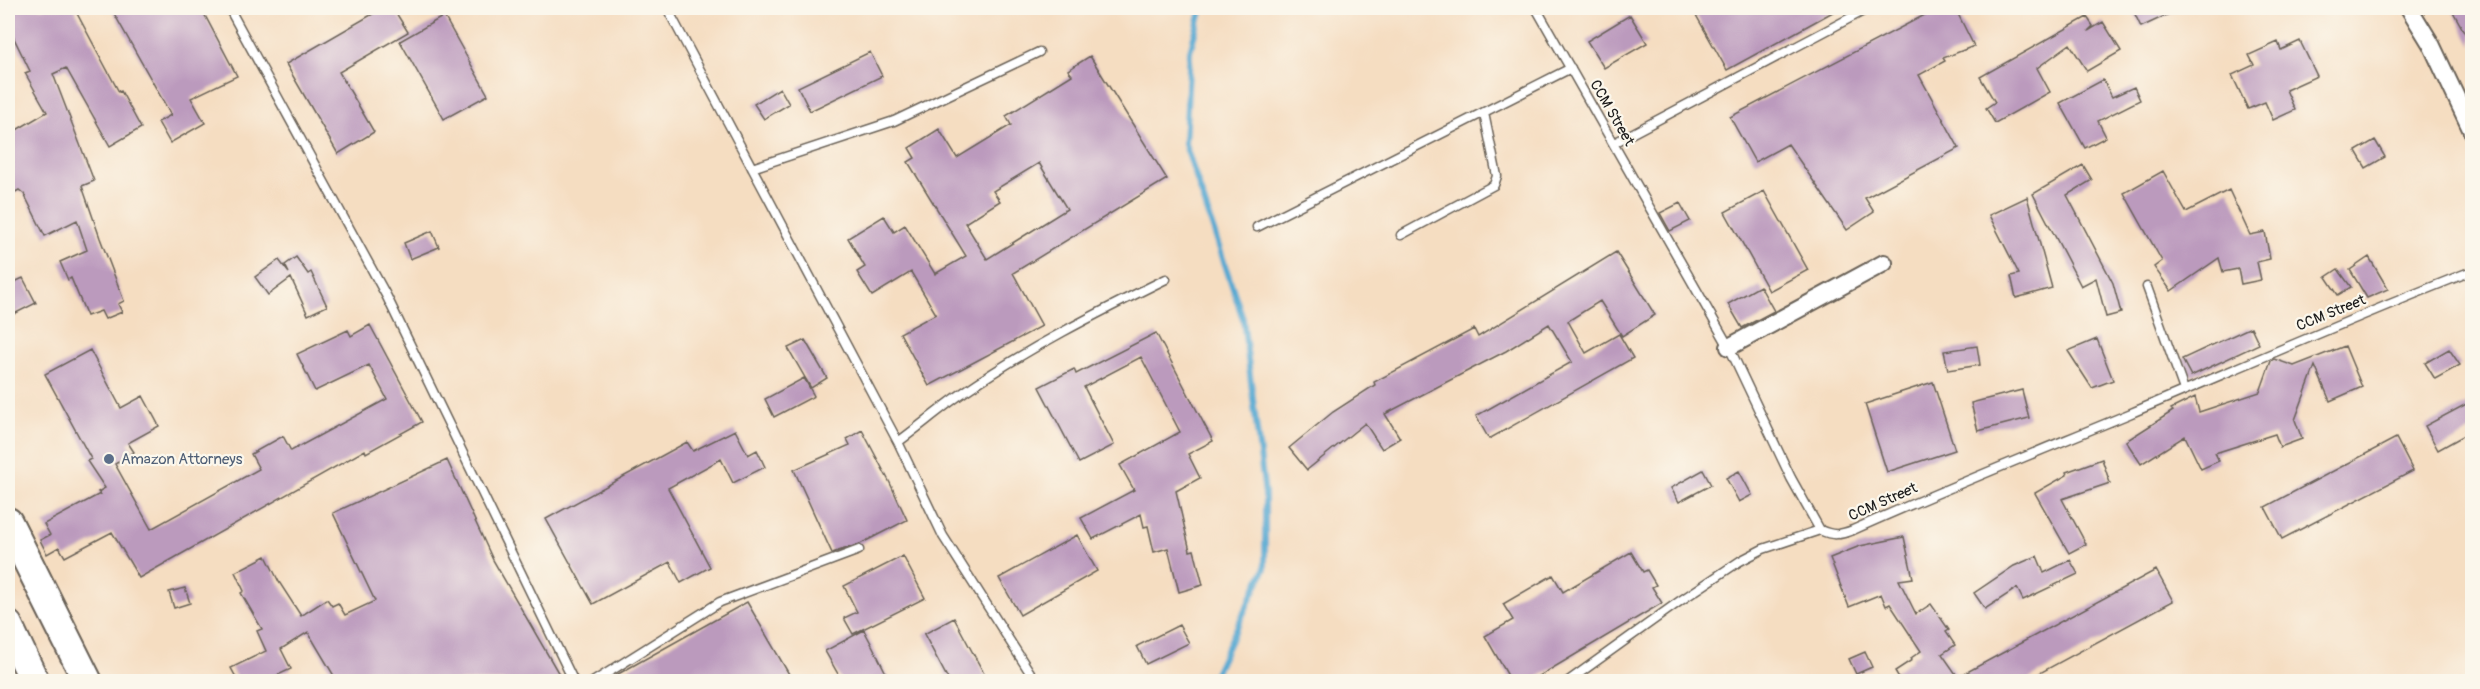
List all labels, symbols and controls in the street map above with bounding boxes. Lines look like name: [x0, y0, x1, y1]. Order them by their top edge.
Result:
street label: CCM Street: [1585, 77, 1639, 150]
street label: CCM Street: [2293, 290, 2369, 336]
place label: Amazon Attorneys: [121, 450, 243, 469]
marker: Amazon Attorneys: [102, 452, 116, 466]
street label: CCM Street: [1846, 478, 1921, 526]

